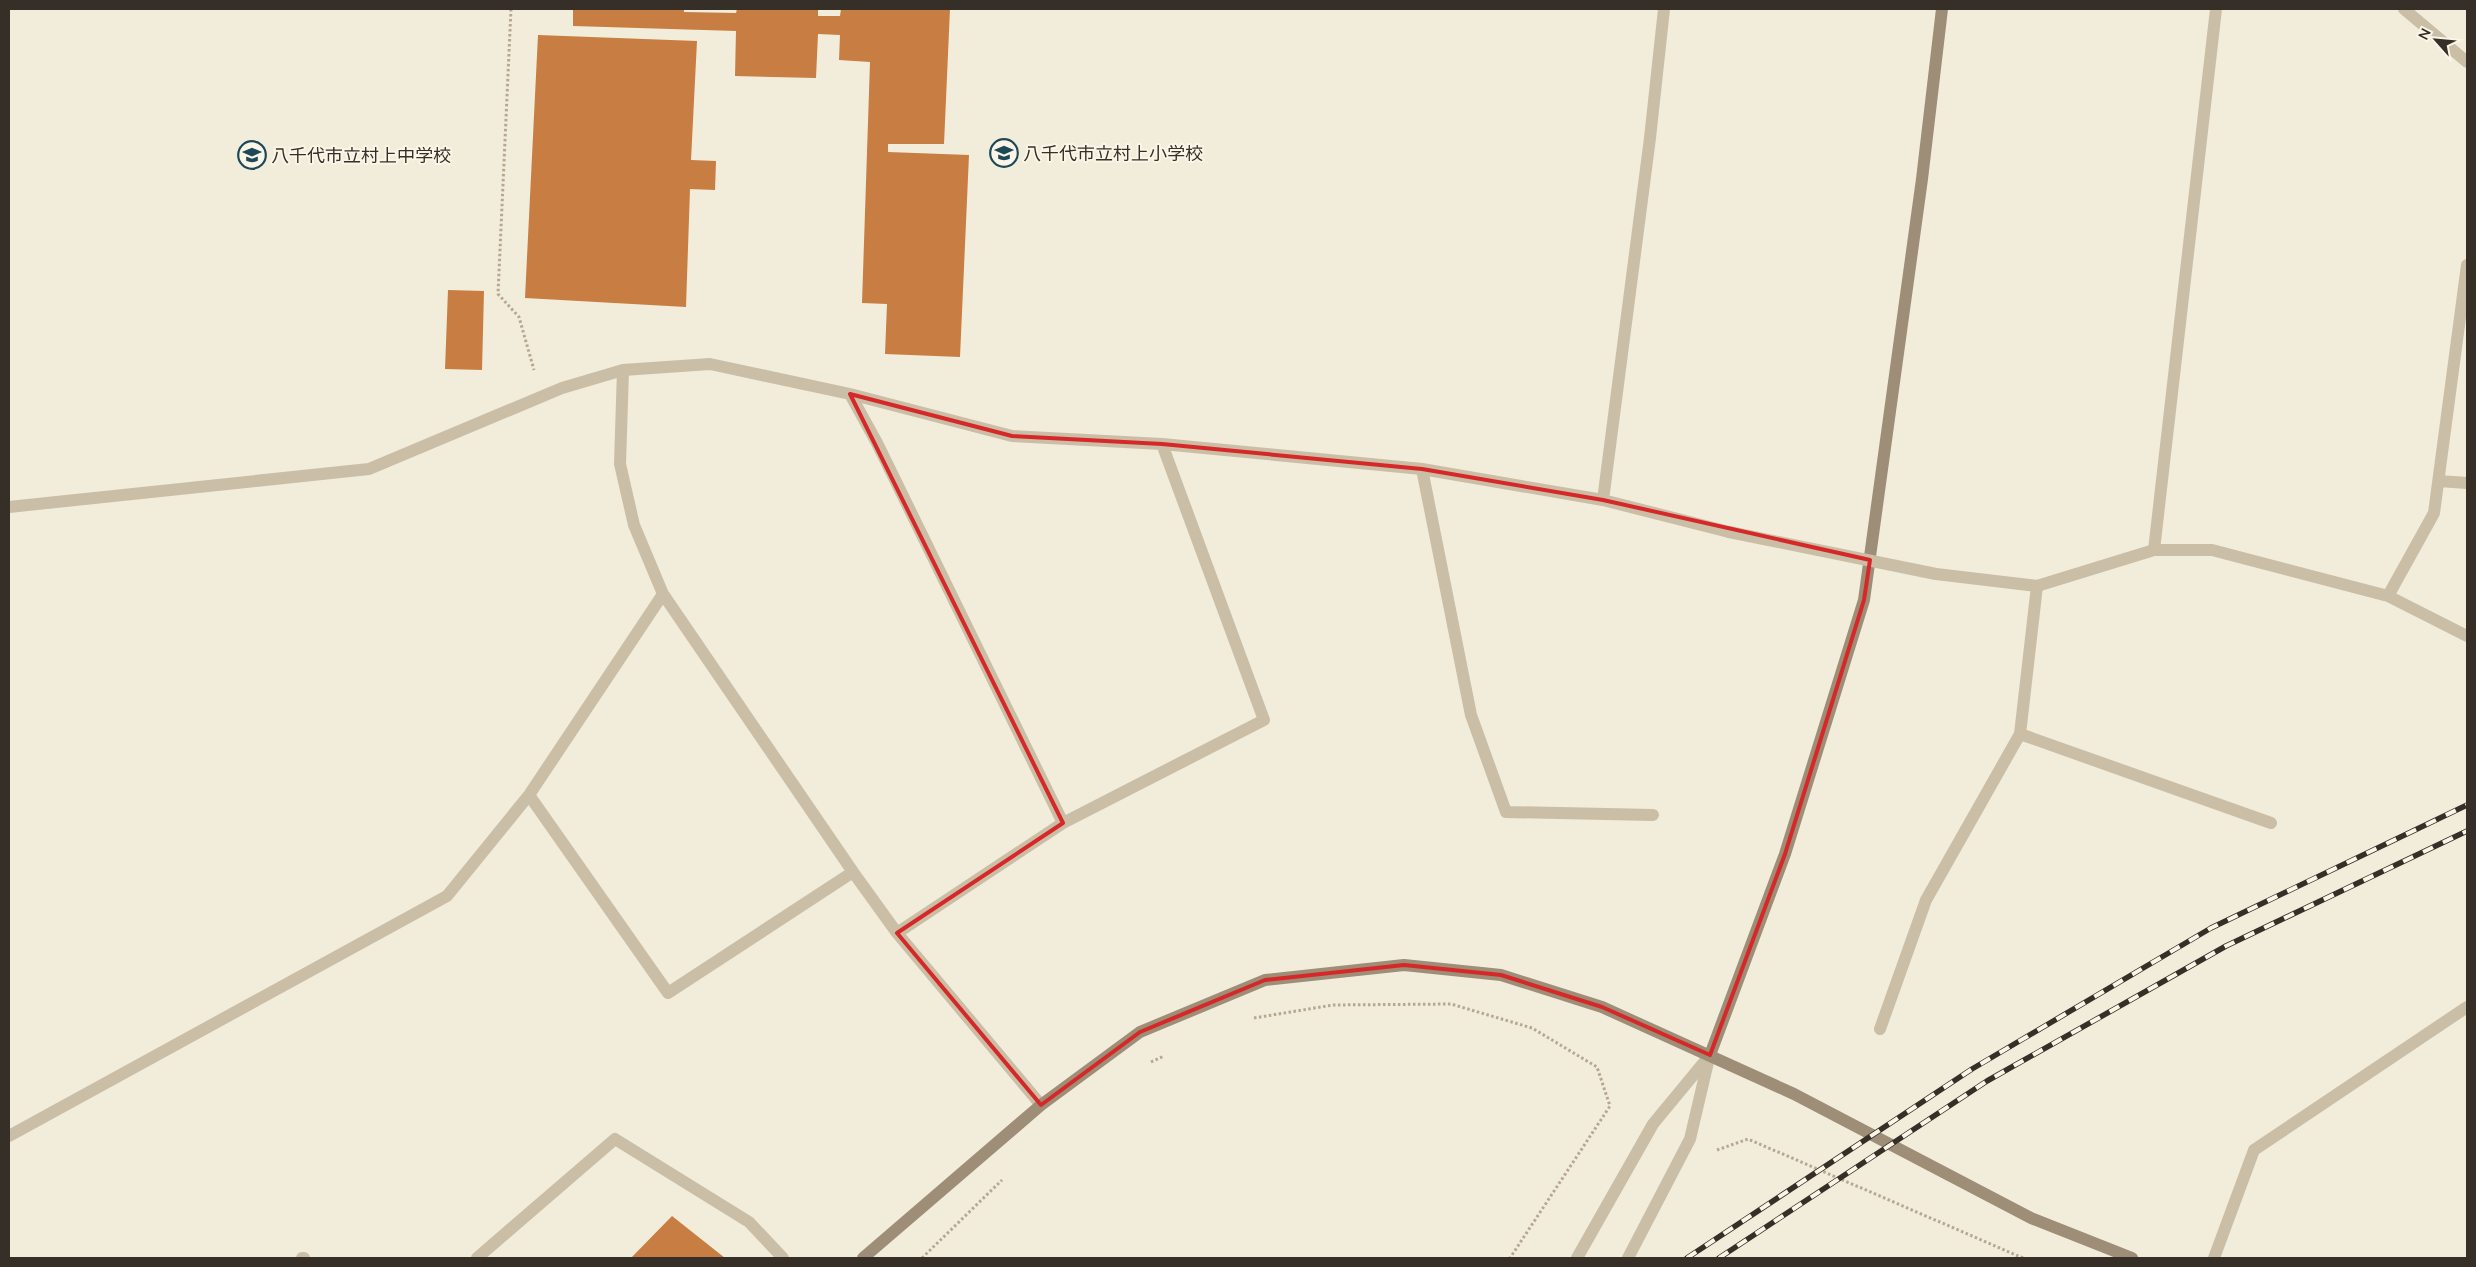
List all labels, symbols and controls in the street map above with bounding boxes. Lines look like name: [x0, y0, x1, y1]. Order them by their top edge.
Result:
north arrow: [2411, 15, 2461, 65]
text: N: [2414, 25, 2435, 43]
school or university icon: 八千代市立村上小学校: [989, 138, 1019, 168]
school or university icon: 八千代市立村上中学校: [237, 140, 267, 170]
place label: 八千代市立村上小学校: [1023, 142, 1203, 165]
place label: 八千代市立村上中学校: [271, 144, 451, 167]

